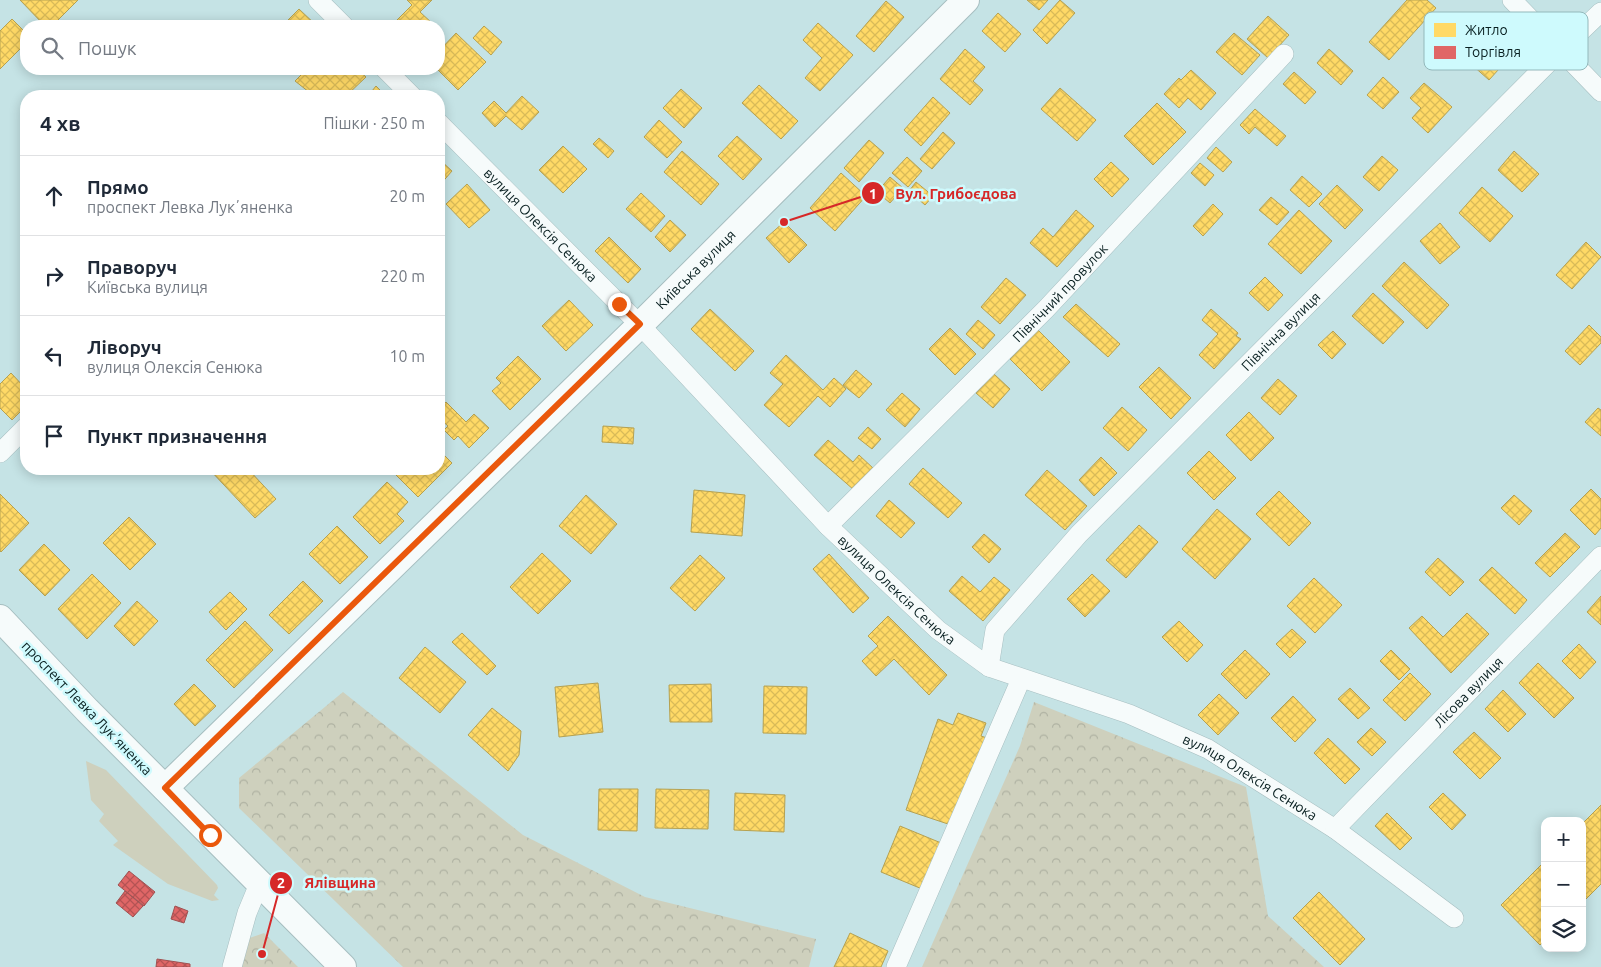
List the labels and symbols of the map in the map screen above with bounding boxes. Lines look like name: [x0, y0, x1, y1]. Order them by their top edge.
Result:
legend: [1424, 12, 1588, 70]
text: Житло: [1465, 22, 1508, 38]
text: Торгівля: [1465, 44, 1521, 60]
street label: вулиця Олексія Сенюка: [481, 165, 601, 285]
callout: Вул. Грибоєдова: [861, 178, 1027, 208]
text: 1: [869, 185, 877, 202]
text: Вул. Грибоєдова: [895, 185, 1017, 202]
street label: Київська вулиця: [653, 226, 739, 312]
street label: Північний провулок: [1009, 240, 1111, 345]
street label: Північна вулиця: [1238, 289, 1323, 374]
route end: [608, 293, 631, 316]
street label: вулиця Олексія Сенюка: [835, 532, 958, 648]
street label: проспект Левка Лукʼяненка: [19, 638, 155, 778]
street label: Лісова вулиця: [1430, 654, 1506, 731]
street label: вулиця Олексія Сенюка: [1180, 731, 1320, 824]
route start: [199, 824, 222, 847]
callout: Ялівщина: [269, 868, 386, 898]
text: 2: [277, 874, 285, 891]
text: Ялівщина: [304, 874, 376, 891]

